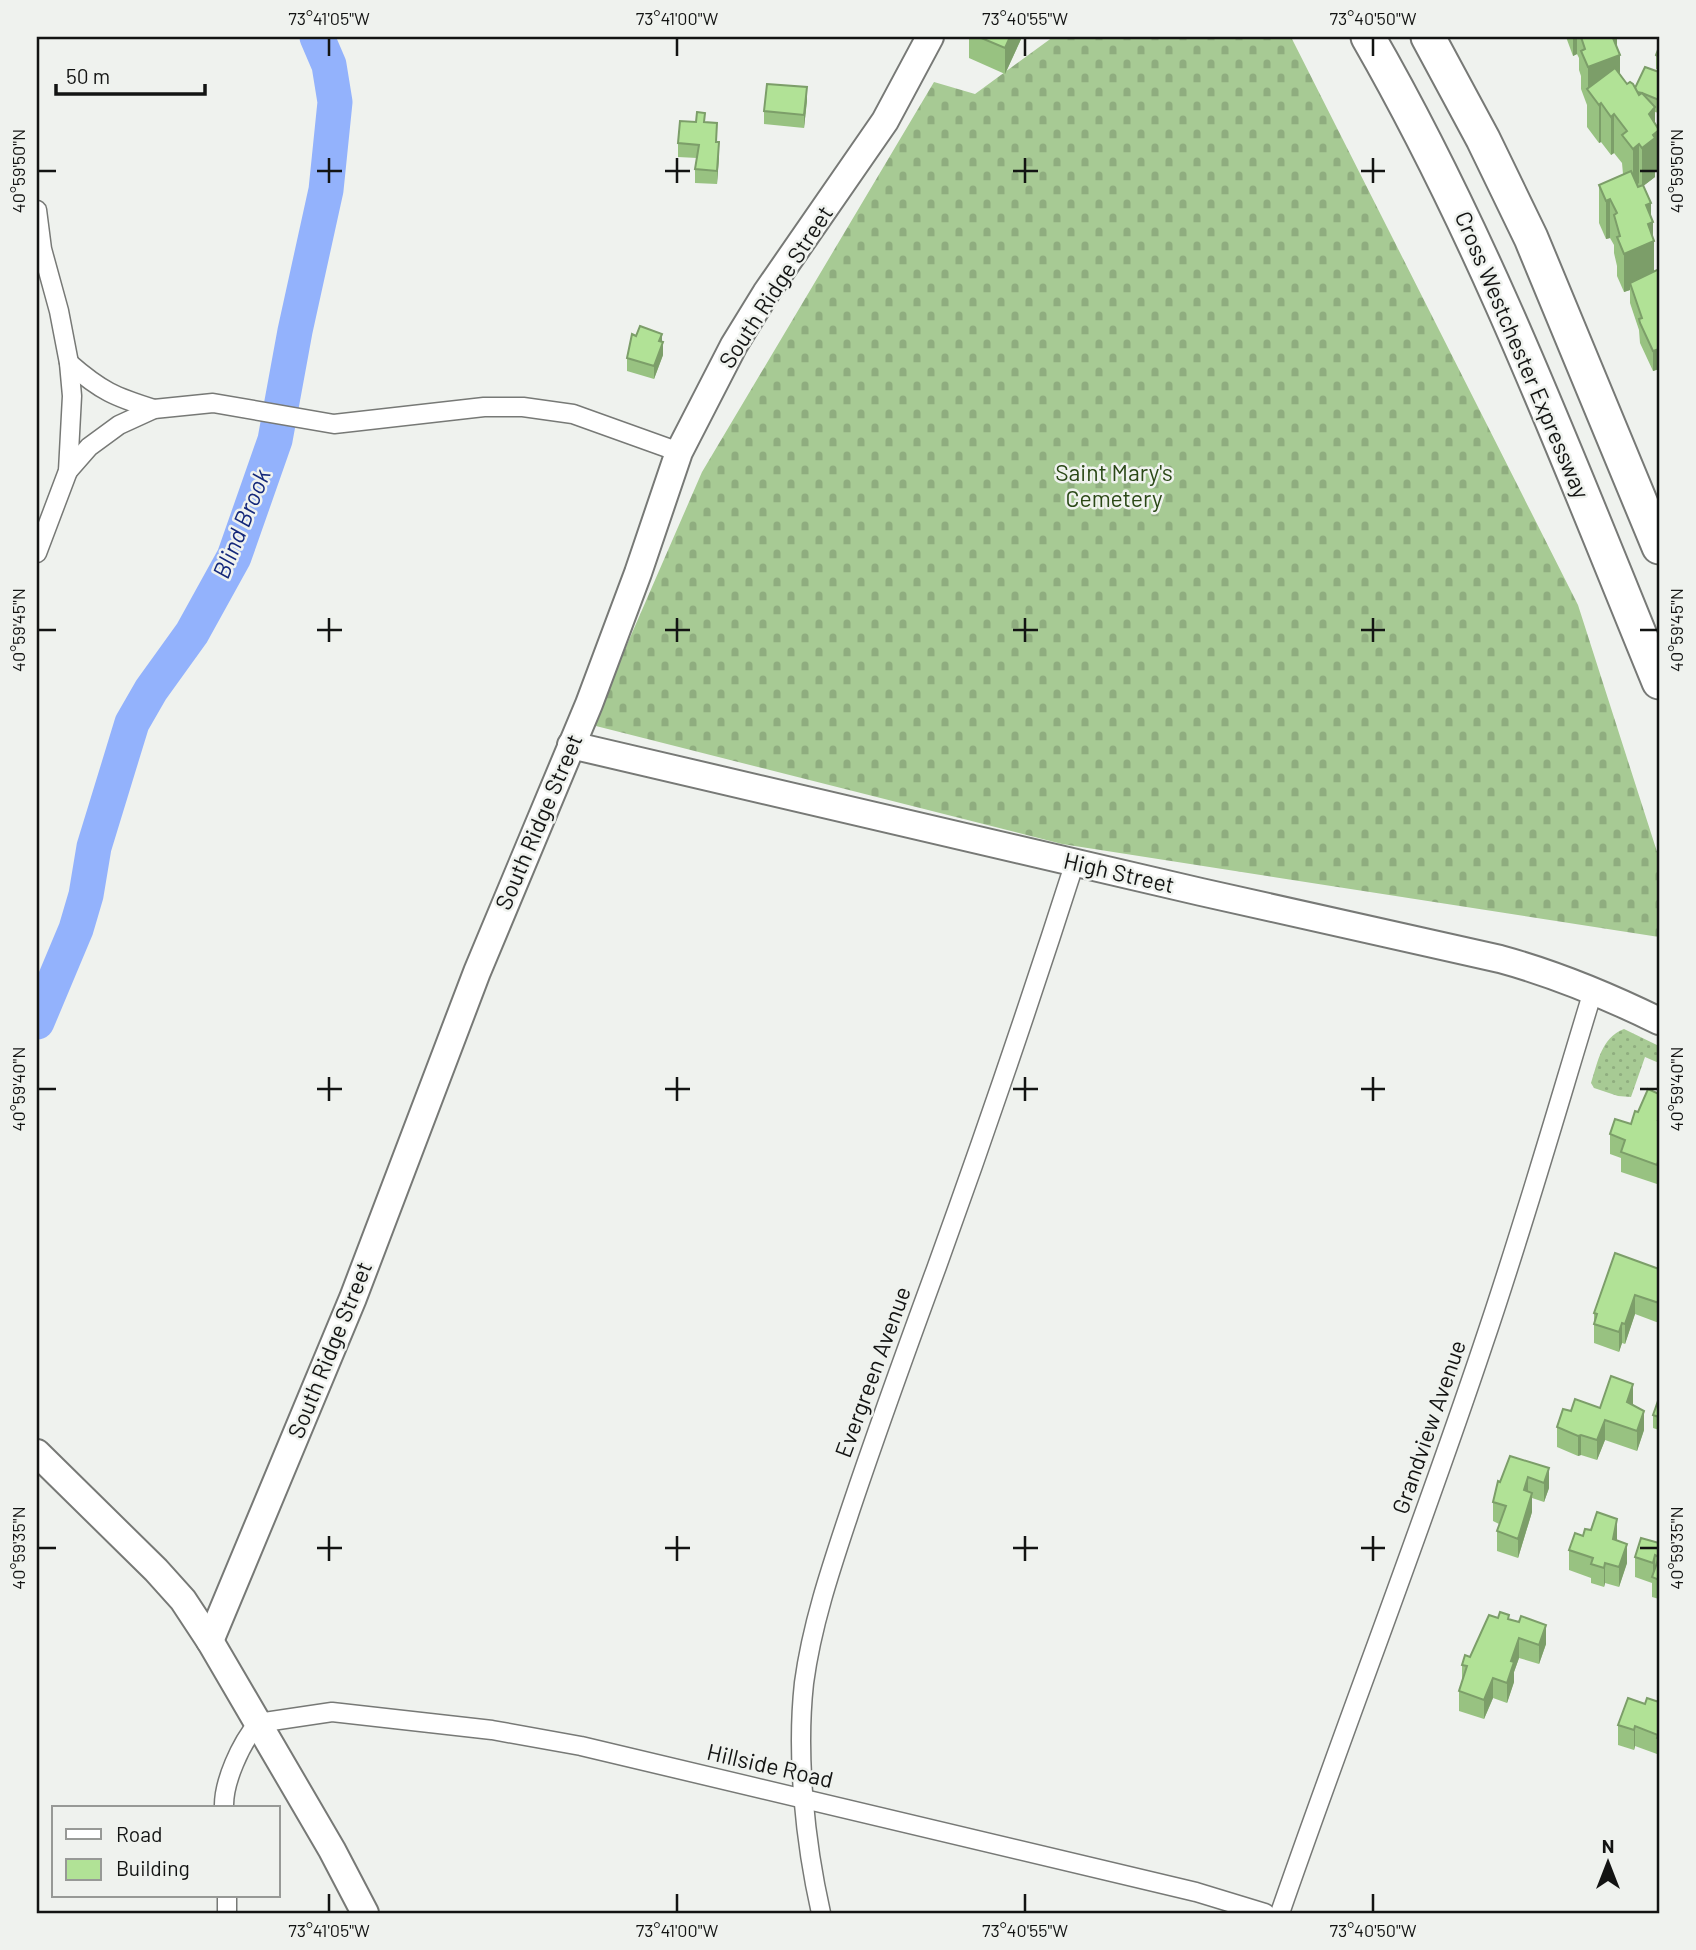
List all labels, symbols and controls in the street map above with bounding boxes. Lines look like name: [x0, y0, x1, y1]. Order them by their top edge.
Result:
text: 73°41'05"W: [288, 7, 370, 29]
text: 73°41'00"W: [636, 7, 718, 29]
text: 73°40'55"W: [982, 7, 1068, 29]
text: 73°40'50"W: [1329, 7, 1417, 29]
scale bar: [56, 52, 205, 96]
text: 50 m: [66, 63, 110, 88]
text: 40°59'50"N: [7, 129, 29, 213]
text: 40°59'50"N: [1665, 129, 1687, 213]
street label: South Ridge Street: [712, 200, 838, 373]
street label: Cross Westchester Expressway: [1450, 207, 1596, 503]
park label: Saint Mary's Cemetery: [1055, 458, 1173, 512]
water label: Blind Brook: [206, 464, 276, 582]
text: 40°59'45"N: [7, 588, 29, 672]
text: 40°59'45"N: [1665, 588, 1687, 672]
street label: South Ridge Street: [488, 730, 588, 914]
street label: High Street: [1061, 846, 1177, 898]
text: 40°59'40"N: [7, 1047, 29, 1131]
text: 40°59'40"N: [1665, 1047, 1687, 1131]
street label: South Ridge Street: [281, 1257, 377, 1442]
street label: Evergreen Avenue: [828, 1282, 916, 1461]
street label: Grandview Avenue: [1385, 1336, 1471, 1517]
text: 40°59'35"N: [7, 1506, 29, 1590]
text: 40°59'35"N: [1665, 1506, 1687, 1590]
street label: Hillside Road: [704, 1737, 836, 1793]
legend: [52, 1806, 280, 1898]
text: Road: [116, 1821, 162, 1846]
north arrow: [1574, 1828, 1644, 1898]
text: N: [1602, 1834, 1614, 1857]
text: Building: [116, 1855, 190, 1880]
text: 73°41'05"W: [288, 1919, 370, 1941]
text: 73°41'00"W: [636, 1919, 718, 1941]
text: 73°40'55"W: [982, 1919, 1068, 1941]
text: 73°40'50"W: [1329, 1919, 1417, 1941]

